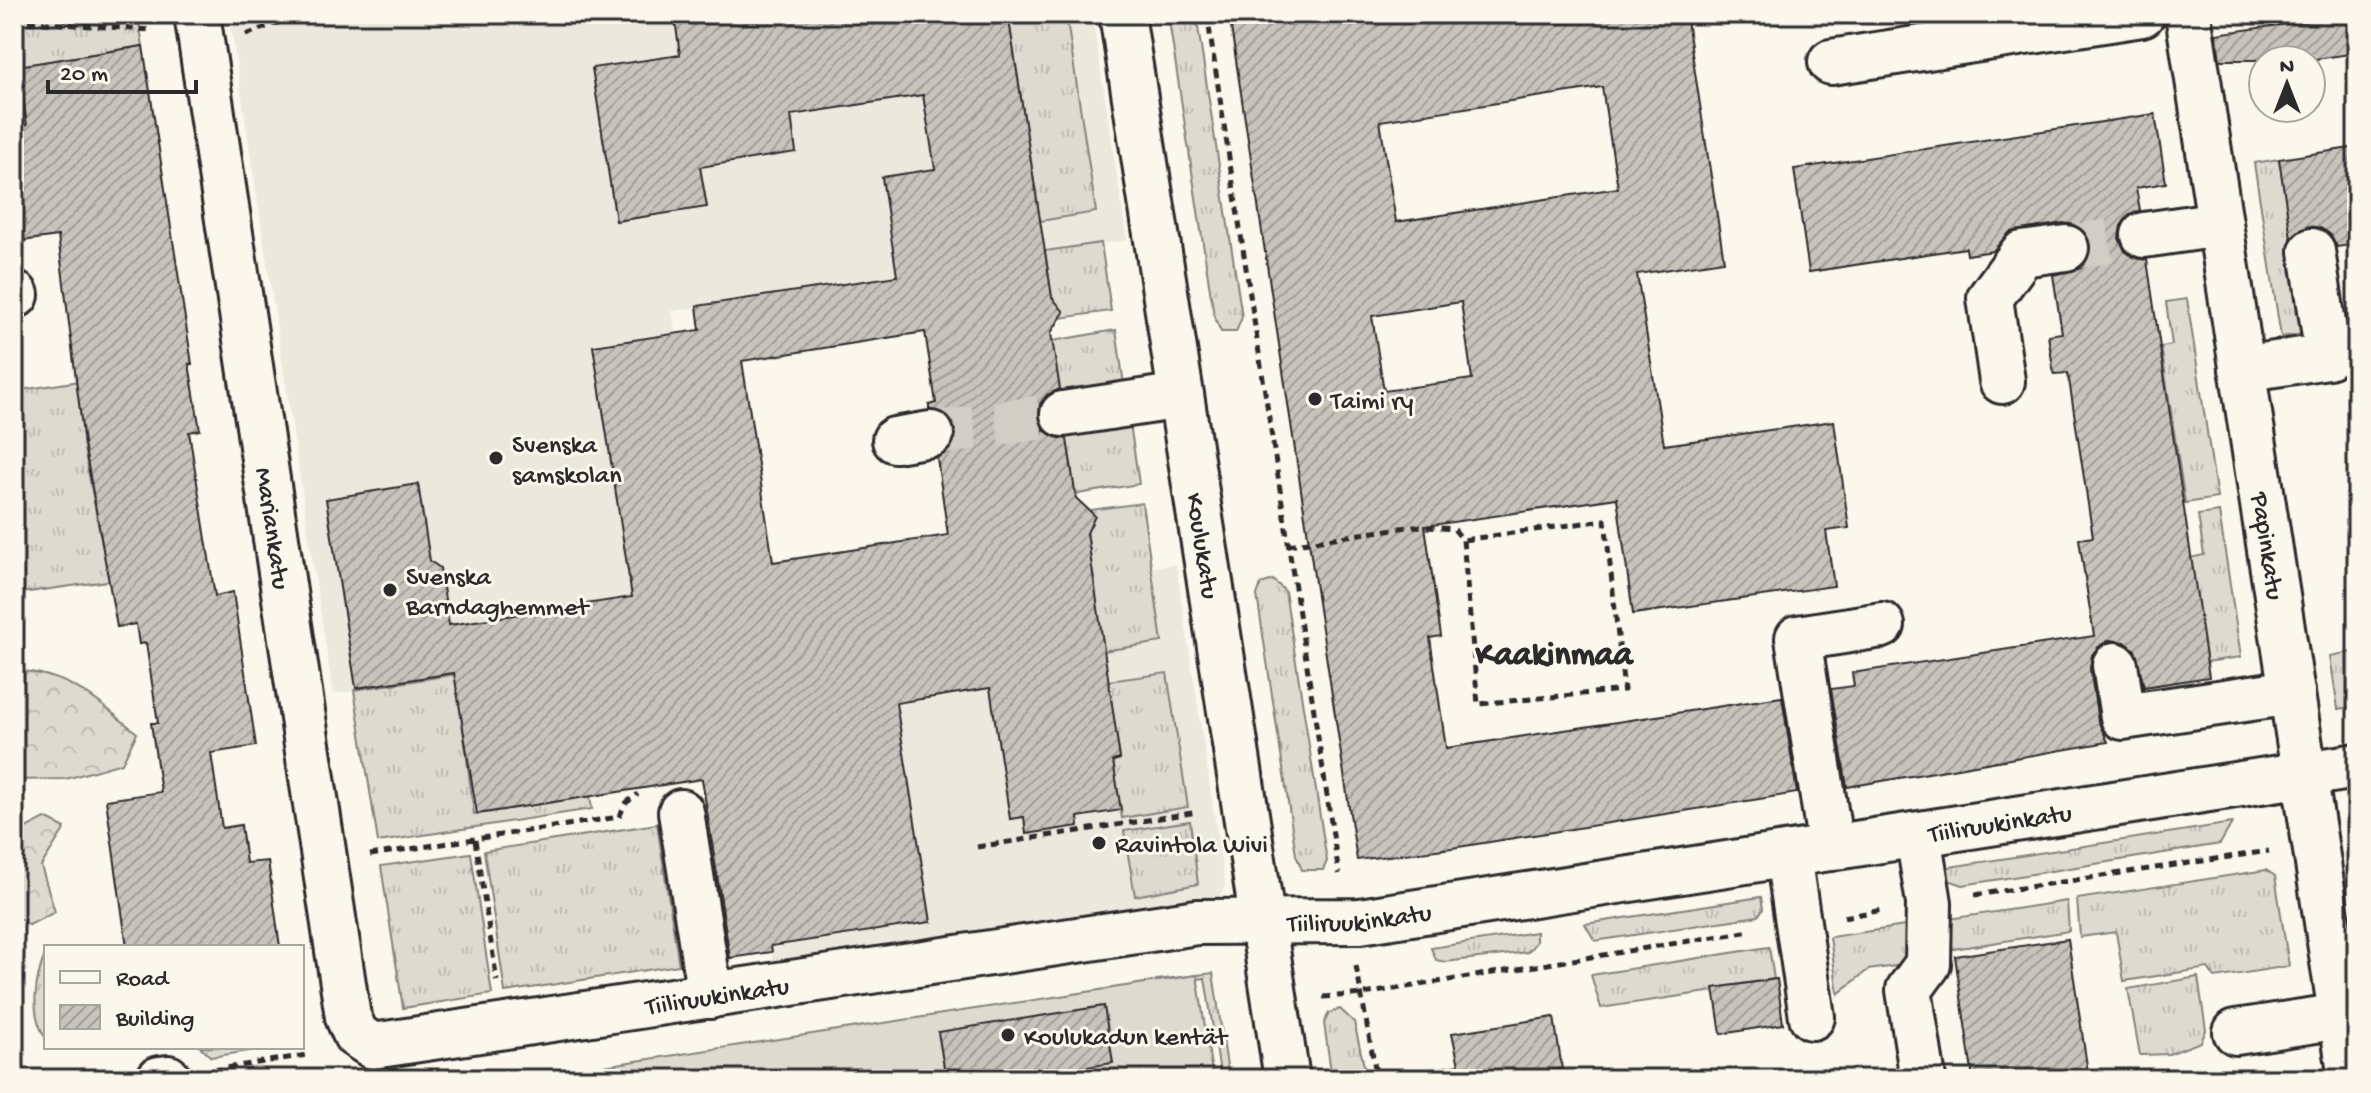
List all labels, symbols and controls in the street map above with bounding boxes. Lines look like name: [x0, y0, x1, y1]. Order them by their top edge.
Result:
scale bar: [48, 44, 196, 94]
north arrow: [2247, 44, 2327, 124]
text: N: [2280, 55, 2294, 81]
text: 20 m: [60, 61, 108, 90]
place label: Taimi ry: [1329, 388, 1414, 419]
marker: Taimi ry: [1306, 390, 1324, 408]
place label: Svenska samskolan: [512, 432, 622, 493]
marker: Svenska samskolan: [487, 449, 505, 467]
street label: Mariankatu: [245, 466, 294, 592]
street label: Papinkatu: [2241, 490, 2288, 602]
street label: Koulukatu: [1176, 491, 1223, 602]
place label: Svenska Barndaghemmet: [405, 564, 590, 625]
marker: Svenska Barndaghemmet: [381, 581, 399, 599]
district label: Kaakinmaa: [1474, 637, 1635, 677]
street label: Tiiliruukinkatu: [1925, 800, 2074, 853]
place label: Ravintola Wivi: [1115, 832, 1268, 863]
marker: Ravintola Wivi: [1090, 834, 1108, 852]
street label: Tiiliruukinkatu: [1285, 899, 1434, 941]
legend: [44, 945, 304, 1049]
text: Road: [116, 966, 170, 995]
street label: Tiiliruukinkatu: [642, 973, 791, 1025]
text: Building: [115, 1006, 194, 1035]
place label: Koulukadun kentät: [1024, 1024, 1229, 1055]
marker: Koulukadun kentät: [999, 1026, 1017, 1044]

